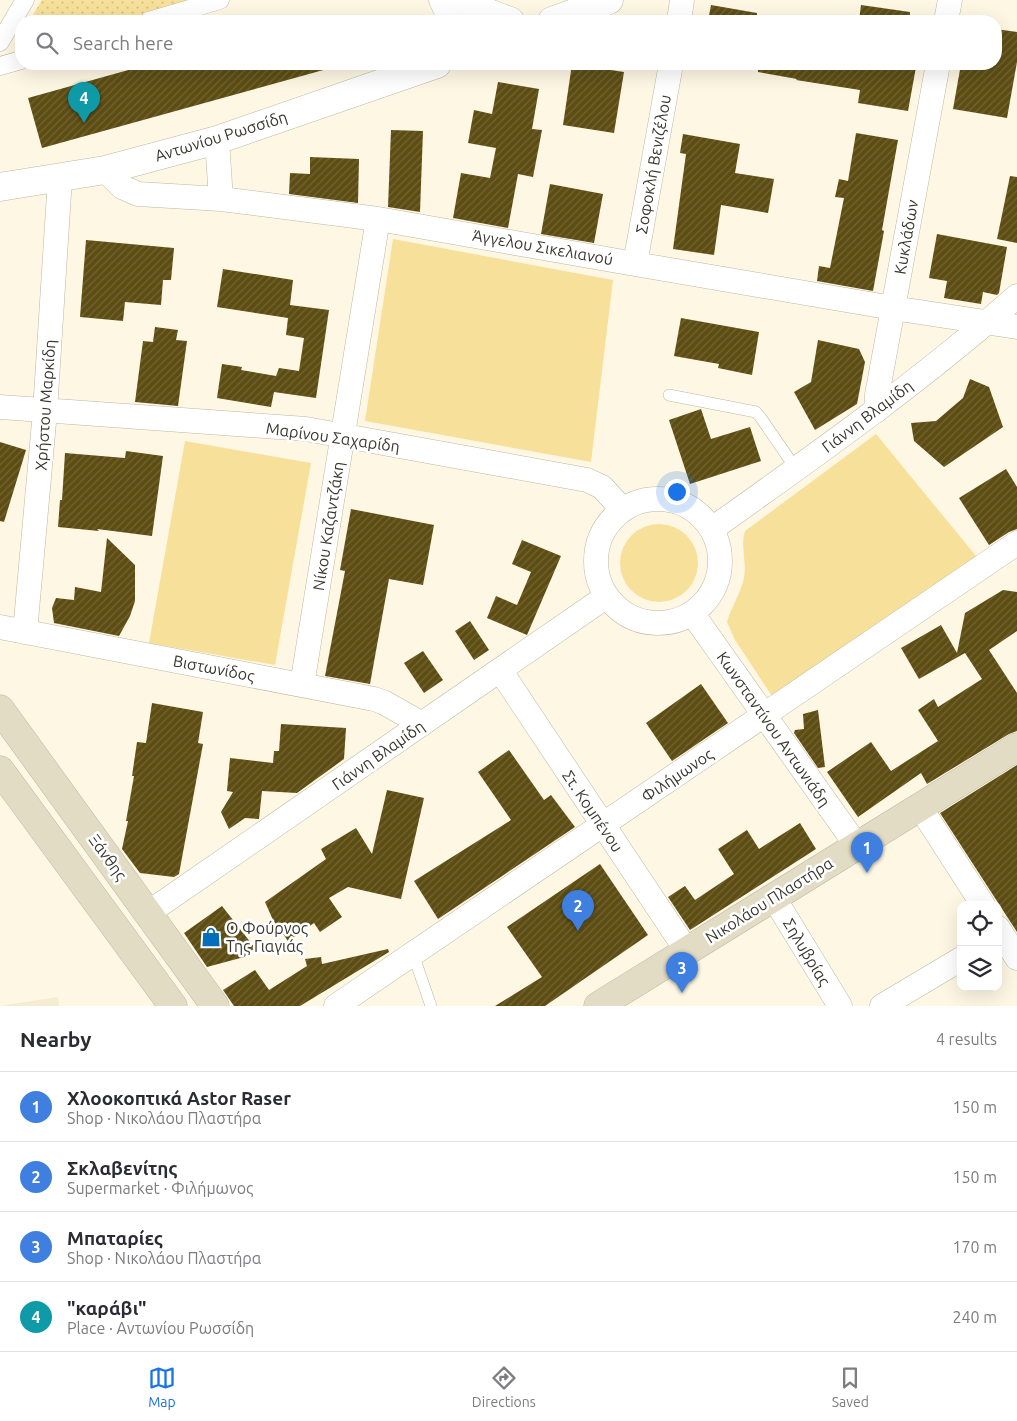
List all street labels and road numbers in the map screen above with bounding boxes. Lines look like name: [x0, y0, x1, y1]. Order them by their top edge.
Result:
street label: Σοφοκλή Βενιζέλου: [632, 93, 675, 235]
street label: Αντωνίου Ρωσσίδη: [153, 107, 289, 165]
street label: Κυκλάδων: [891, 198, 921, 276]
street label: Άγγελου Σικελιανού: [471, 226, 615, 268]
street label: Χρήστου Μαρκίδη: [31, 339, 59, 471]
street label: Γιάννη Βλαμίδη: [818, 376, 916, 456]
street label: Μαρίνου Σαχαρίδη: [265, 419, 401, 455]
street label: Νίκου Καζαντζάκη: [309, 460, 348, 592]
street label: Κωνσταντίνου Αντωνιάδη: [714, 648, 834, 810]
street label: Βιστωνίδος: [172, 651, 256, 686]
street label: Γιάννη Βλαμίδη: [328, 717, 428, 793]
street label: Φιλήμωνος: [638, 745, 717, 806]
street label: Στ. Κομπένου: [559, 767, 627, 855]
street label: Ξάνθης: [85, 831, 131, 884]
street label: Νικολάου Πλαστήρα: [702, 853, 836, 947]
street label: Σηλυβρίας: [779, 915, 834, 989]

